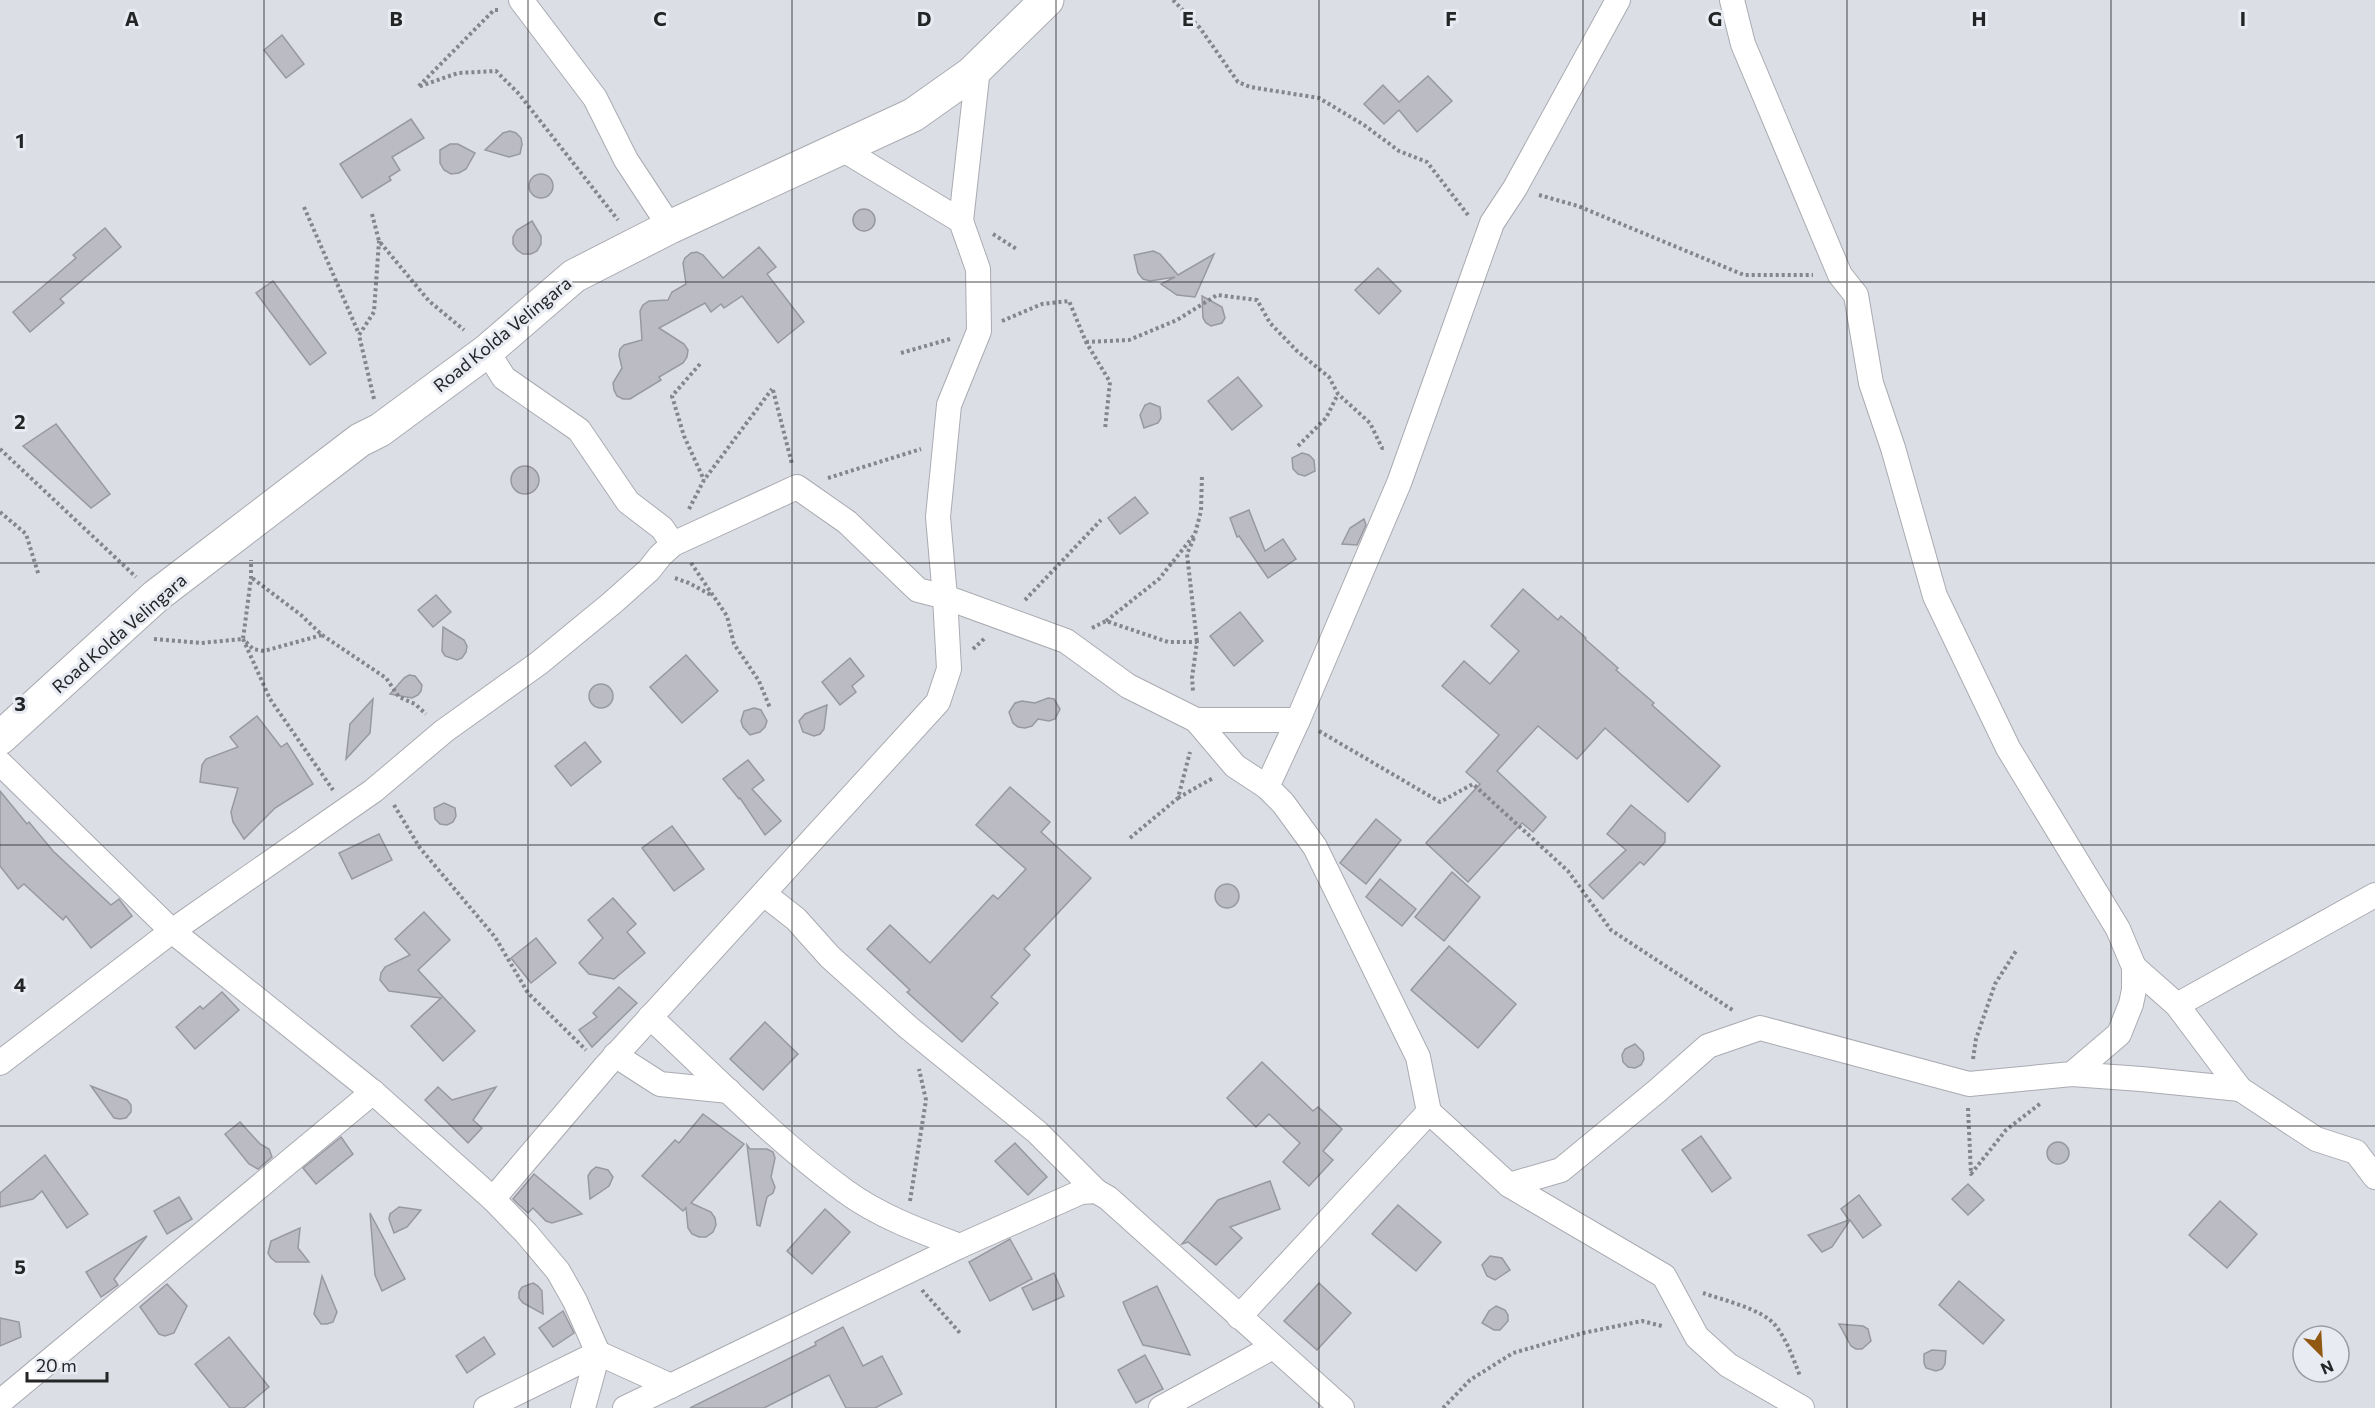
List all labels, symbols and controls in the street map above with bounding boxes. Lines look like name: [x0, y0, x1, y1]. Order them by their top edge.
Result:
text: A: [125, 6, 139, 30]
text: B: [389, 6, 403, 30]
text: C: [653, 6, 667, 30]
text: D: [917, 6, 931, 30]
text: E: [1182, 6, 1194, 30]
text: F: [1445, 6, 1457, 30]
text: G: [1708, 6, 1722, 30]
text: H: [1972, 6, 1987, 30]
text: I: [2240, 6, 2246, 30]
text: 1: [15, 128, 25, 152]
street label: Road Kolda Velingara: [429, 272, 575, 396]
text: 2: [14, 409, 26, 433]
street label: Road Kolda Velingara: [47, 569, 191, 697]
text: 3: [14, 691, 26, 715]
text: 4: [14, 972, 26, 996]
text: 5: [14, 1254, 26, 1278]
north arrow: [2291, 1324, 2351, 1384]
scale bar: [27, 1345, 106, 1383]
text: 20 m: [36, 1354, 77, 1376]
text: N: [2318, 1357, 2337, 1379]

